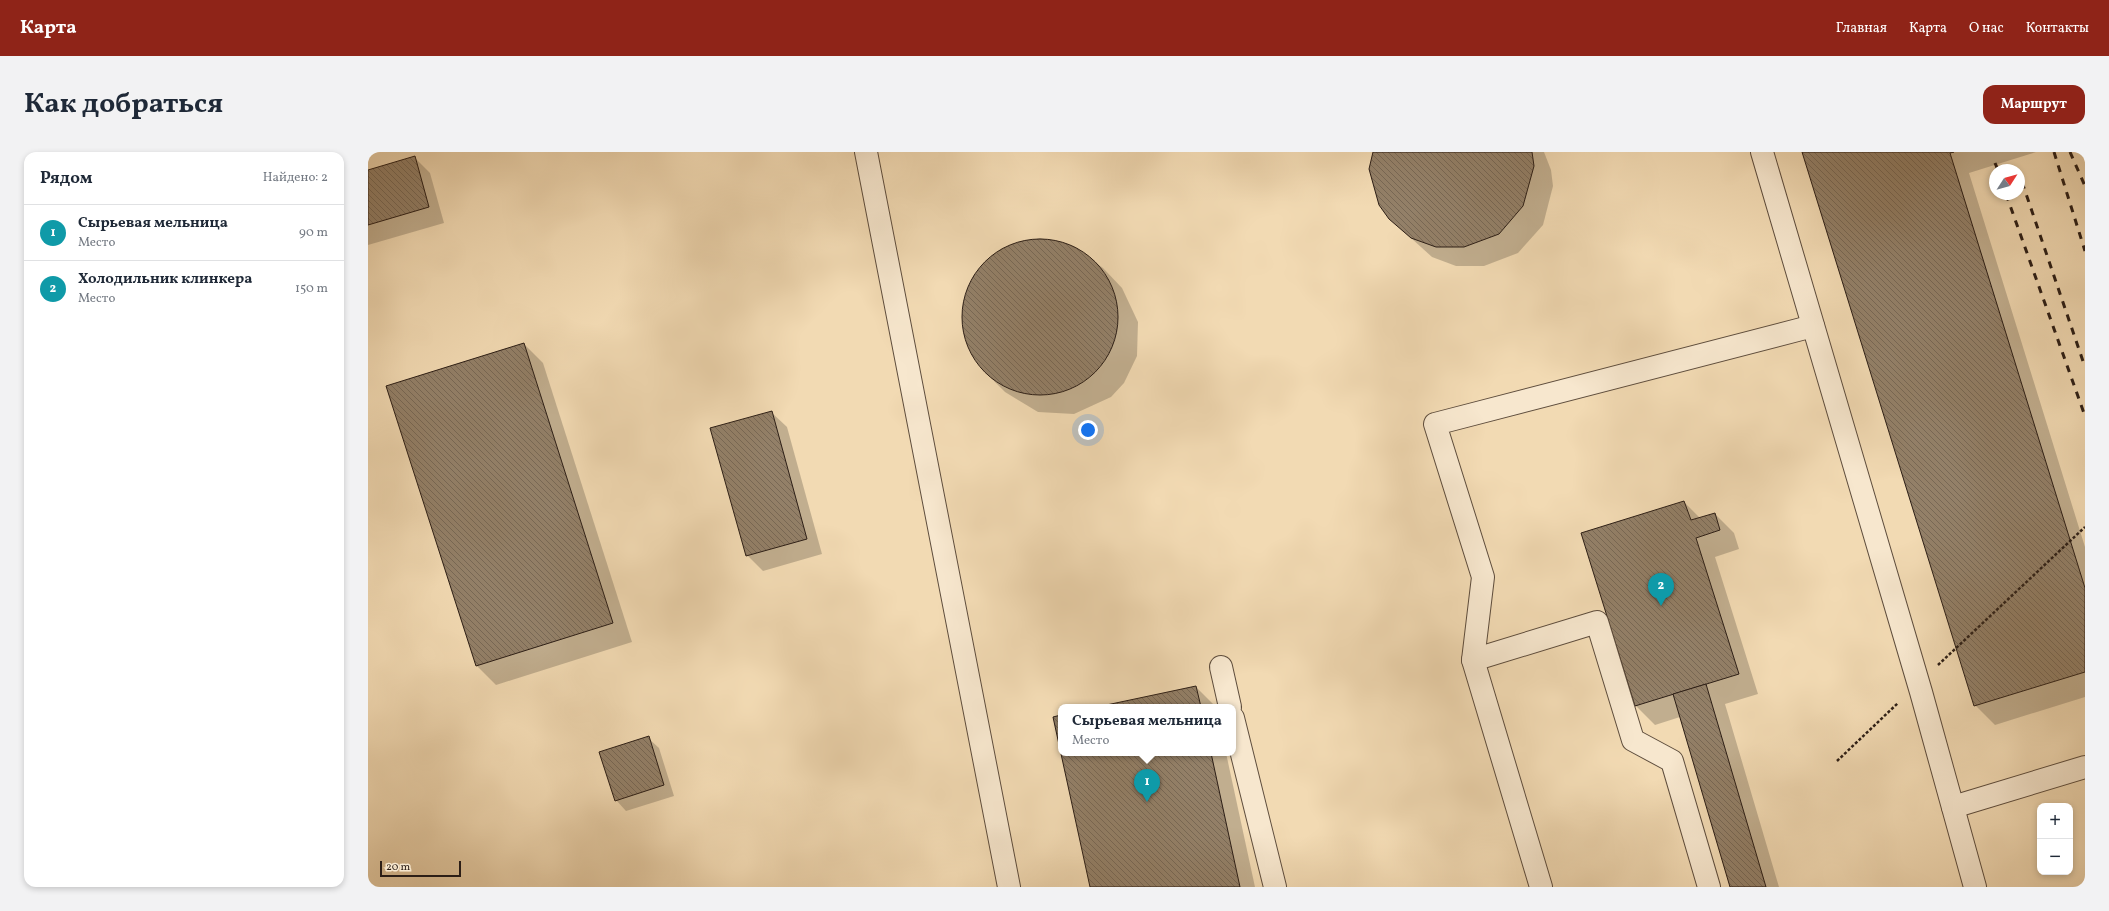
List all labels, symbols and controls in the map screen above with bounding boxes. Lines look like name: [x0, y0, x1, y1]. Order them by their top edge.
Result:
text: Карта: [20, 15, 77, 41]
text: Главная: [1836, 19, 1887, 38]
text: Карта: [1909, 19, 1947, 38]
text: О нас: [1969, 19, 2004, 38]
text: Контакты: [2026, 19, 2089, 38]
text: Как добраться: [24, 85, 223, 124]
button: Маршрут: [1983, 85, 2085, 124]
north arrow: [1989, 164, 2025, 200]
text: Рядом: [40, 167, 93, 190]
text: Найдено: 2: [263, 169, 328, 187]
text: Сырьевая мельница: [78, 213, 228, 234]
text: 1: [50, 224, 56, 242]
text: 90 m: [299, 224, 328, 242]
text: Место: [78, 234, 115, 252]
text: Холодильник клинкера: [78, 269, 253, 290]
text: 2: [50, 280, 56, 298]
text: 150 m: [295, 280, 328, 298]
text: Место: [78, 290, 115, 308]
your location: [1078, 420, 1098, 440]
pin: 2: [1648, 573, 1674, 606]
popup: [1058, 704, 1236, 756]
text: Сырьевая мельница: [1072, 711, 1222, 732]
text: Место: [1072, 732, 1109, 750]
pin: 1: [1134, 769, 1160, 802]
map controls: [2037, 803, 2073, 875]
button: +: [2037, 803, 2073, 839]
button: −: [2037, 839, 2073, 875]
scale bar: [380, 859, 461, 878]
text: 20 m: [386, 860, 410, 875]

